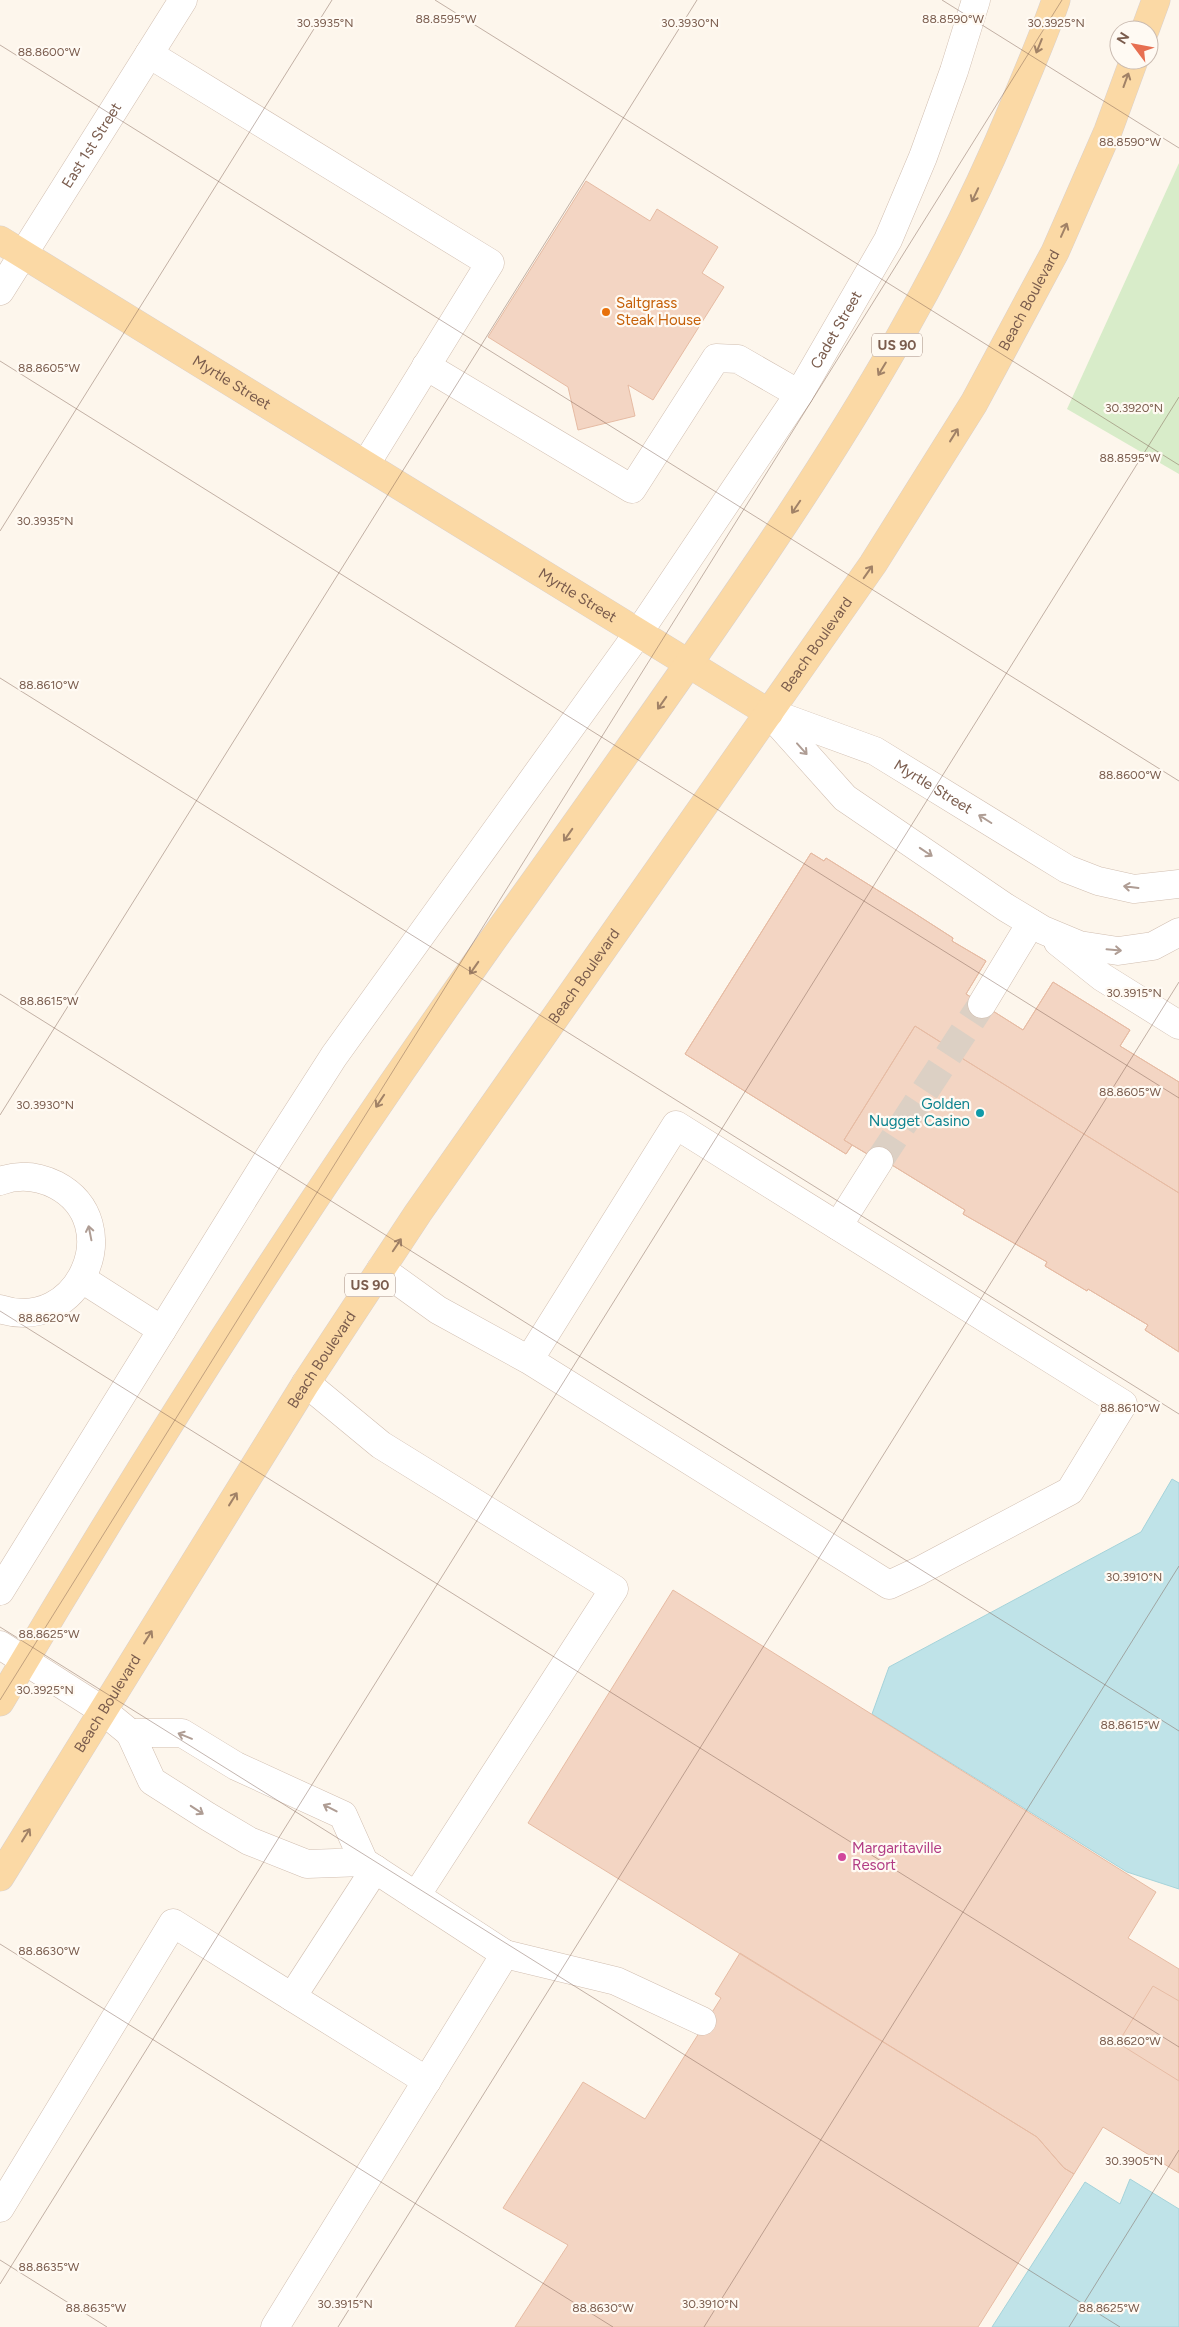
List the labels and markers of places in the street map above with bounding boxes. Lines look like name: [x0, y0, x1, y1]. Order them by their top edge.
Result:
place label: Saltgrass Steak House: [616, 294, 701, 329]
marker: Saltgrass Steak House: [600, 306, 612, 318]
place label: Golden Nugget Casino: [869, 1095, 970, 1130]
marker: Golden Nugget Casino: [974, 1107, 986, 1119]
place label: Margaritaville Resort: [852, 1839, 942, 1874]
marker: Margaritaville Resort: [836, 1851, 848, 1863]

